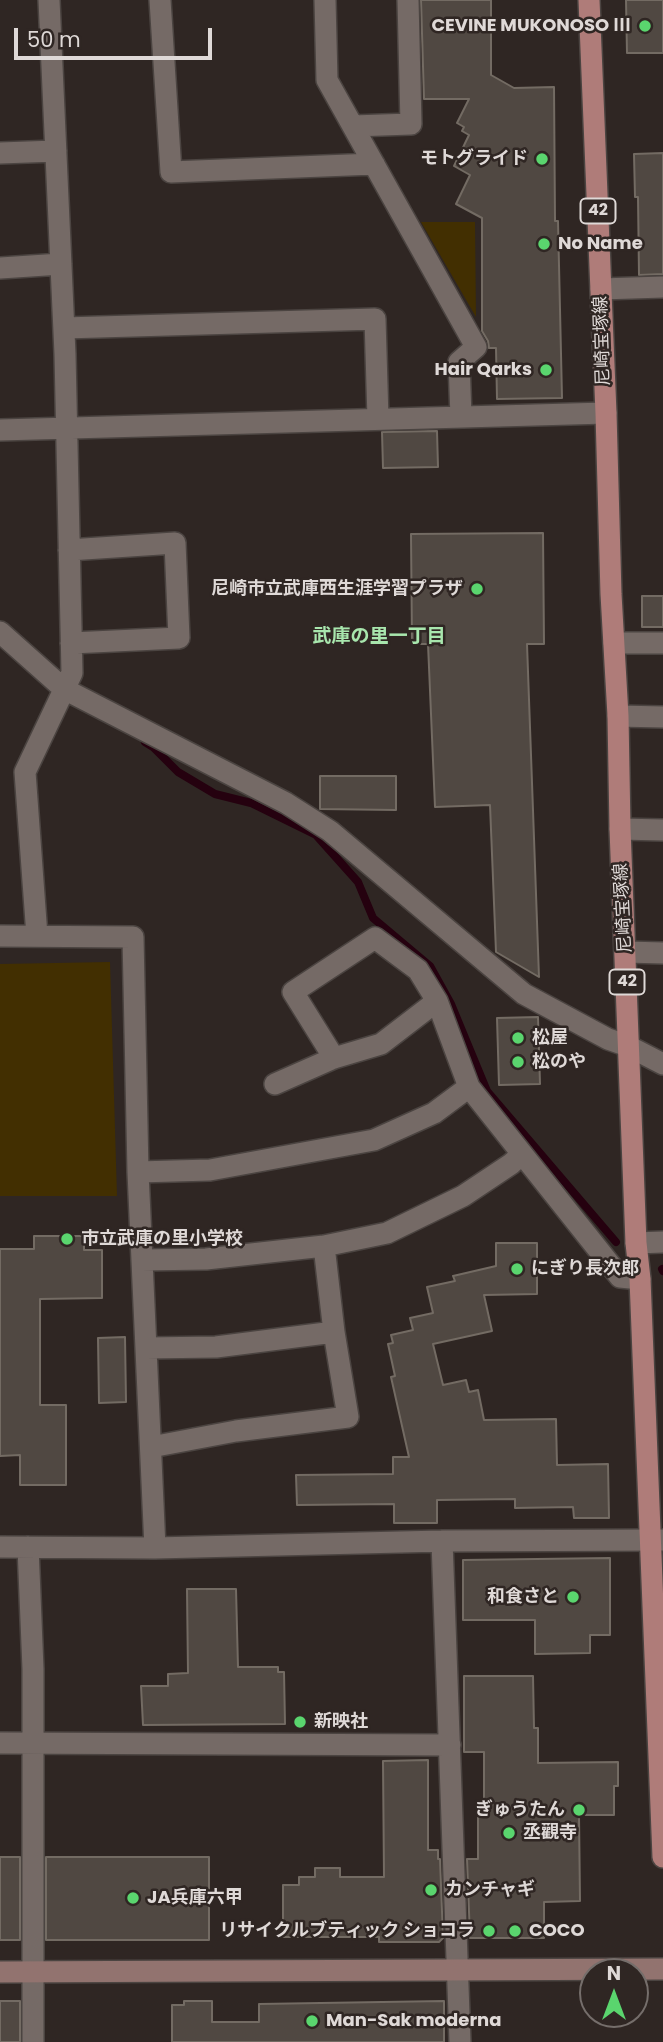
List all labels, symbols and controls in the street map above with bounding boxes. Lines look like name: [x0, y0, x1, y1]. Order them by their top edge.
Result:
scale bar: [18, 14, 215, 58]
place label: CEVINE MUKONOSO Ⅲ: [431, 15, 631, 37]
marker: CEVINE MUKONOSO Ⅲ: [637, 18, 653, 34]
text: 50 m: [27, 25, 81, 54]
place label: モトグライド: [420, 148, 528, 170]
marker: モトグライド: [534, 151, 550, 167]
road number: 42: [580, 198, 616, 224]
place label: No Name: [558, 233, 643, 255]
marker: No Name: [536, 236, 552, 252]
street label: 尼崎宝塚線: [591, 296, 615, 386]
place label: Hair Qarks: [435, 359, 532, 381]
marker: Hair Qarks: [538, 362, 554, 378]
place label: 尼崎市立武庫西生涯学習プラザ: [211, 578, 463, 600]
marker: 尼崎市立武庫西生涯学習プラザ: [469, 581, 485, 597]
district label: 武庫の里一丁目: [313, 626, 445, 648]
street label: 尼崎宝塚線: [611, 862, 637, 954]
road number: 42: [610, 970, 644, 994]
place label: 松屋: [532, 1027, 568, 1049]
marker: 松屋: [510, 1030, 526, 1046]
place label: 松のや: [532, 1051, 586, 1073]
marker: 松のや: [510, 1054, 526, 1070]
place label: 市立武庫の里小学校: [81, 1228, 243, 1250]
marker: 市立武庫の里小学校: [59, 1231, 75, 1247]
place label: にぎり長次郎: [531, 1258, 639, 1280]
marker: にぎり長次郎: [509, 1261, 525, 1277]
place label: 和食さと: [487, 1586, 559, 1608]
marker: 和食さと: [565, 1589, 581, 1605]
place label: 新映社: [314, 1711, 368, 1733]
marker: 新映社: [292, 1714, 308, 1730]
place label: ぎゅうたん: [475, 1799, 565, 1821]
marker: ぎゅうたん: [571, 1802, 587, 1818]
place label: 丞觀寺: [523, 1822, 577, 1844]
marker: 丞觀寺: [501, 1825, 517, 1841]
place label: カンチャギ: [445, 1879, 535, 1901]
marker: カンチャギ: [423, 1882, 439, 1898]
place label: JA兵庫六甲: [147, 1887, 243, 1909]
marker: JA兵庫六甲: [125, 1890, 141, 1906]
place label: リサイクルブティック ショコラ: [219, 1920, 475, 1942]
place label: COCO: [529, 1920, 585, 1942]
marker: リサイクルブティック ショコラ: [481, 1923, 497, 1939]
marker: COCO: [507, 1923, 523, 1939]
north arrow: [579, 1958, 649, 2028]
text: N: [607, 1960, 621, 1987]
place label: Man-Sak moderna: [326, 2010, 501, 2032]
marker: Man-Sak moderna: [304, 2013, 320, 2029]

